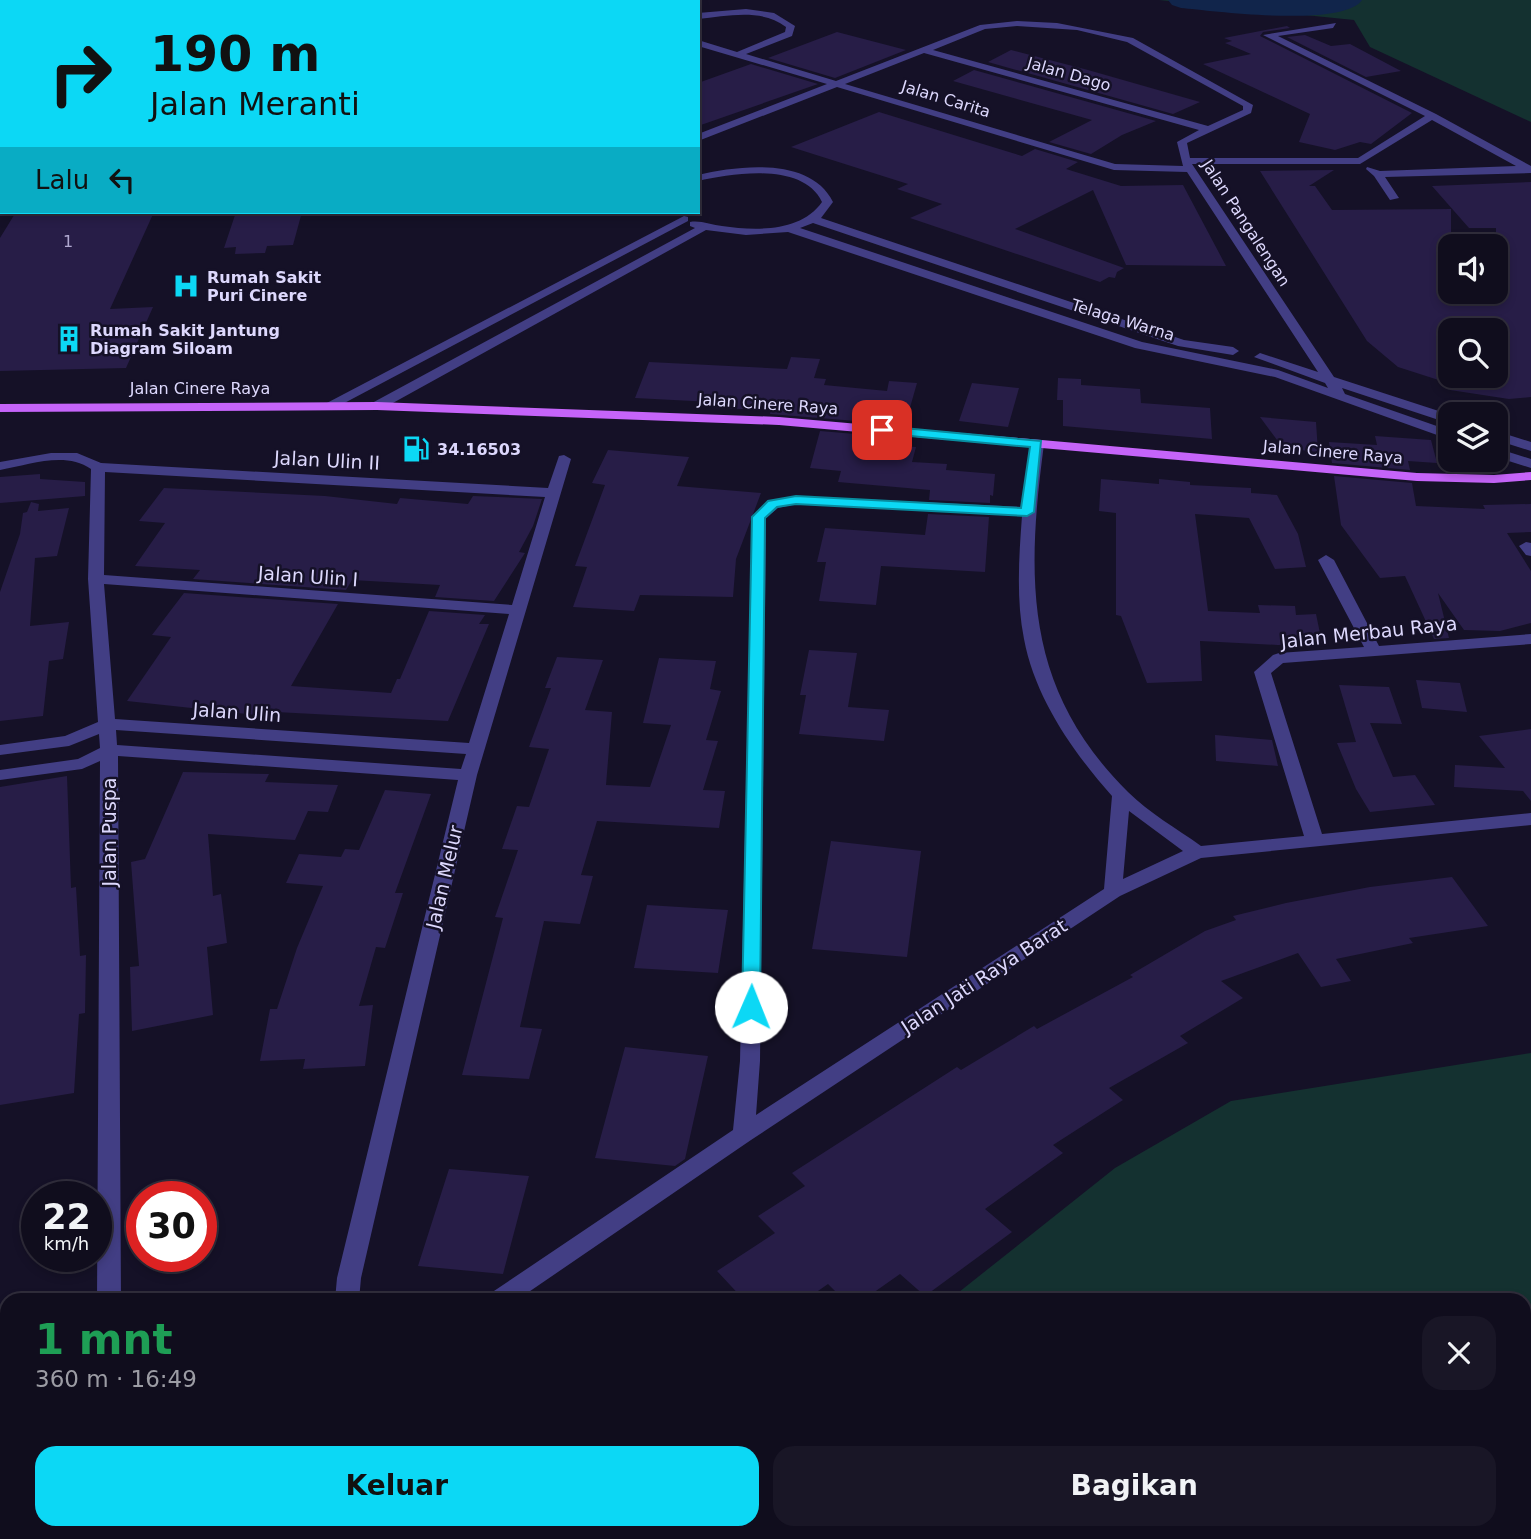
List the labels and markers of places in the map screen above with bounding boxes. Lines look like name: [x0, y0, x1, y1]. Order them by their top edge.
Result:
place label: Rumah Sakit Puri Cinere: [207, 268, 322, 305]
hospital icon: Rumah Sakit Puri Cinere: [171, 271, 201, 301]
place label: Rumah Sakit Jantung Diagram Siloam: [90, 321, 280, 358]
building icon: Rumah Sakit Jantung Diagram Siloam: [54, 324, 84, 354]
pin: [852, 400, 912, 460]
fuel station icon: 34.16503: [401, 434, 431, 464]
place label: 34.16503: [437, 440, 521, 459]

